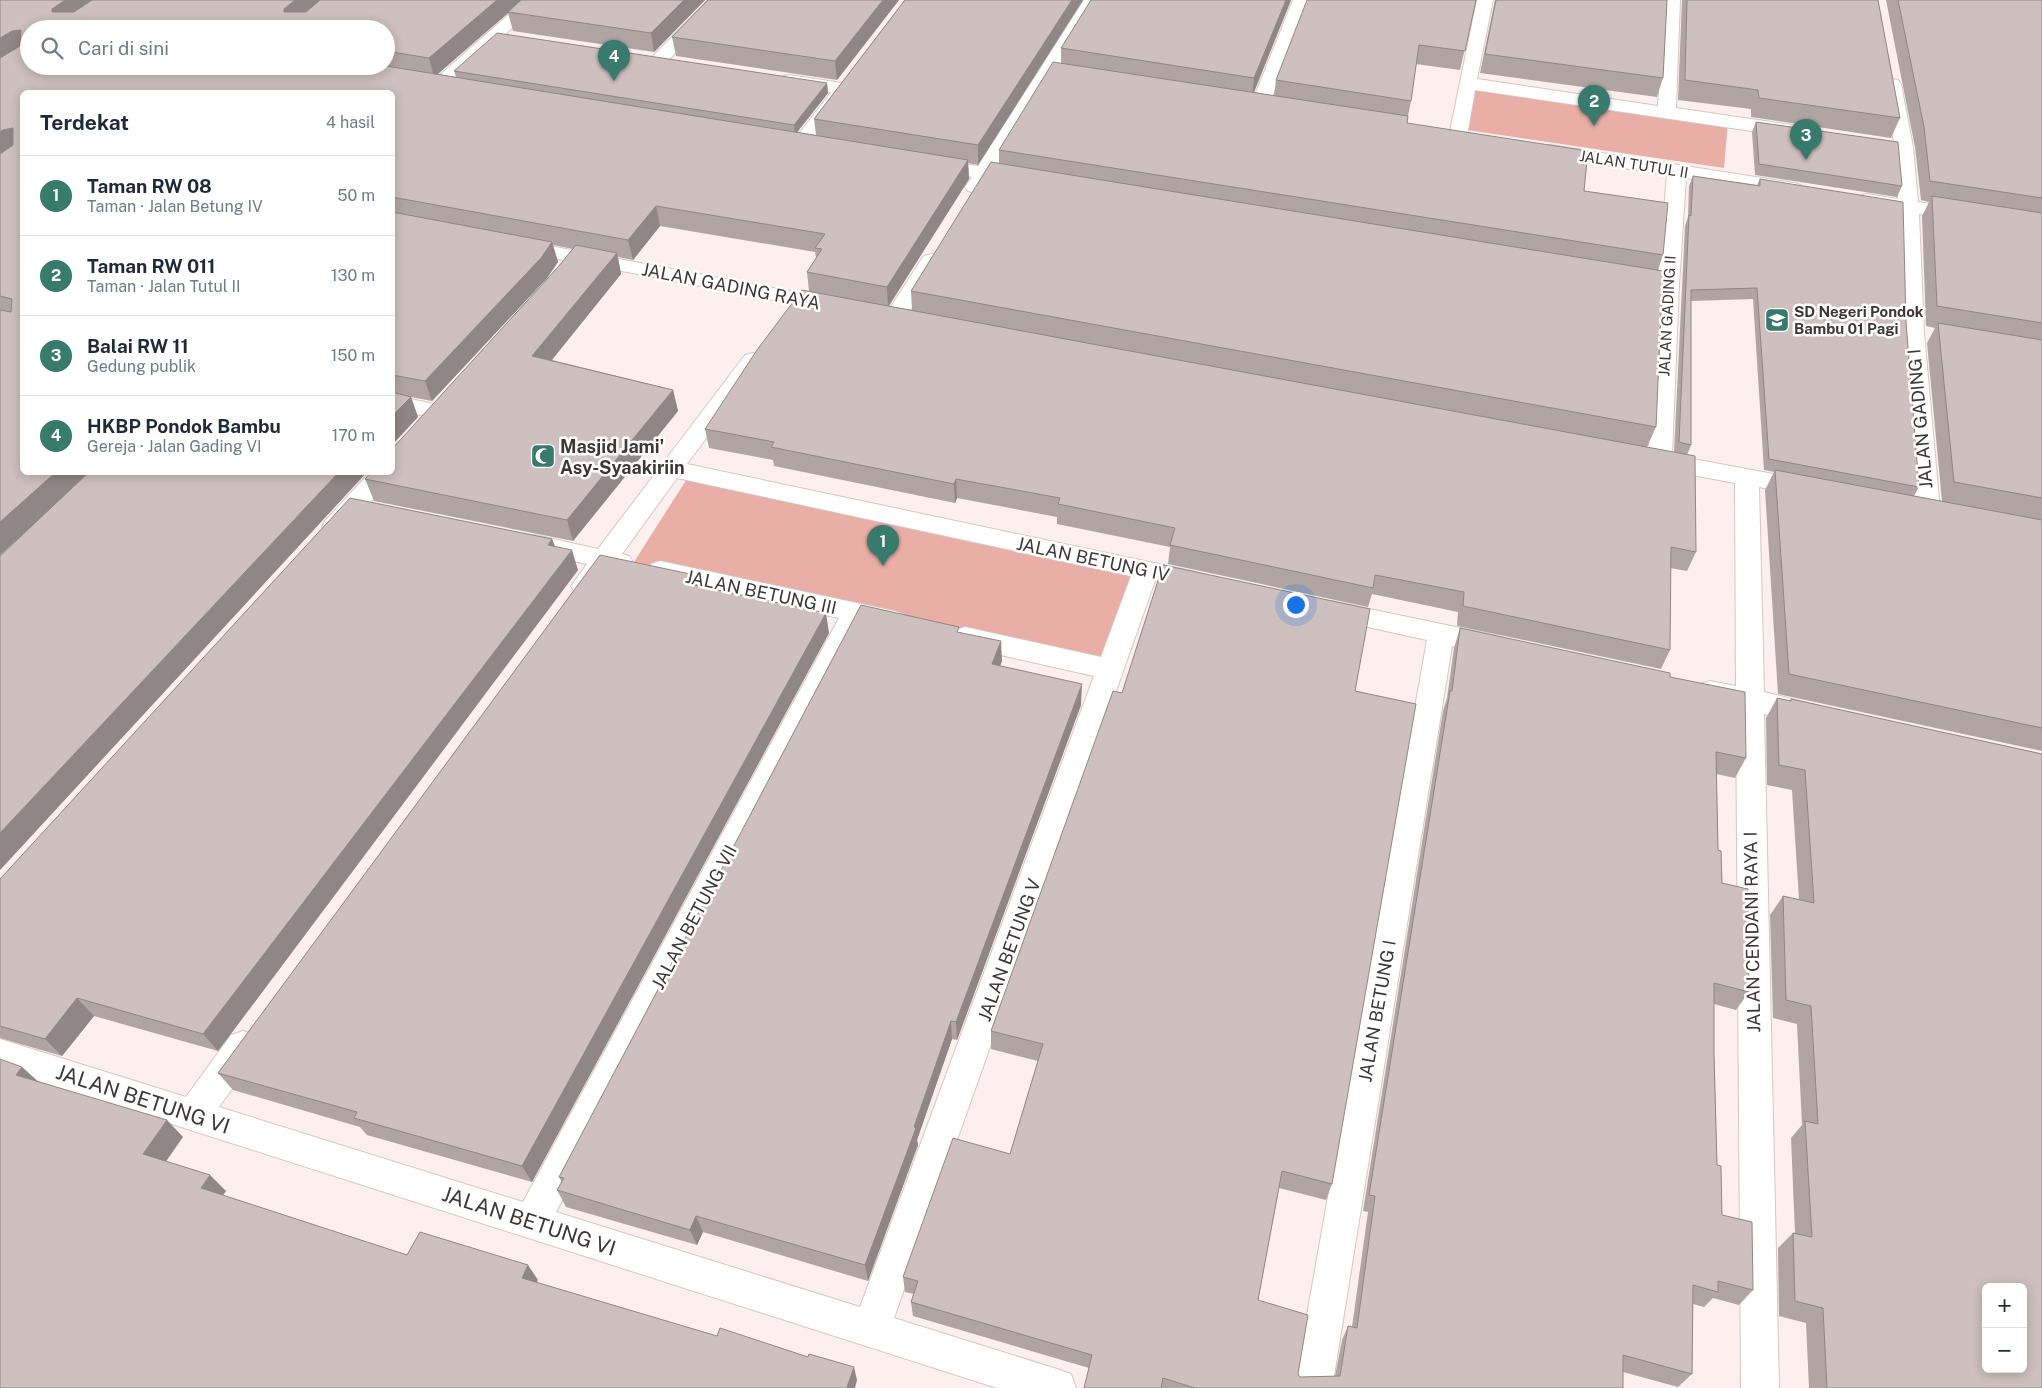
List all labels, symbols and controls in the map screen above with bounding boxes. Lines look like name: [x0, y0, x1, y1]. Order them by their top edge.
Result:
search box: [20, 20, 395, 75]
icon: search: [38, 34, 66, 62]
text: Cari di sini: [78, 37, 169, 59]
pin: 4: [598, 40, 630, 81]
pin: 2: [1578, 85, 1610, 126]
text: Terdekat: [40, 110, 129, 135]
text: 4 hasil: [326, 113, 375, 132]
pin: 3: [1790, 119, 1822, 160]
street label: JALAN TUTUL II: [1578, 147, 1690, 181]
text: Taman RW 08: [87, 175, 212, 197]
text: 1: [53, 186, 59, 205]
text: 50 m: [337, 186, 375, 205]
text: Taman · Jalan Betung IV: [87, 197, 263, 216]
text: Taman RW 011: [87, 255, 215, 277]
street label: JALAN GADING II: [1655, 255, 1679, 377]
street label: JALAN GADING RAYA: [640, 258, 822, 314]
text: 2: [51, 266, 61, 285]
text: 130 m: [331, 266, 375, 285]
text: Taman · Jalan Tutul II: [87, 277, 241, 296]
place label: SD Negeri Pondok Bambu 01 Pagi: [1794, 303, 1924, 337]
school or university icon: SD Negeri Pondok Bambu 01 Pagi: [1764, 307, 1790, 333]
text: Balai RW 11: [87, 335, 189, 357]
text: 3: [51, 346, 61, 365]
text: 150 m: [331, 346, 375, 365]
street label: JALAN GADING I: [1903, 348, 1937, 490]
text: Gedung publik: [87, 357, 196, 376]
text: HKBP Pondok Bambu: [87, 415, 281, 437]
text: 4: [51, 426, 61, 445]
text: 170 m: [332, 426, 375, 445]
place label: Masjid Jami' Asy-Syaakiriin: [560, 436, 685, 478]
text: Gereja · Jalan Gading VI: [87, 437, 261, 456]
mosque icon: Masjid Jami' Asy-Syaakiriin: [530, 443, 556, 469]
pin: 1: [867, 525, 899, 566]
street label: JALAN BETUNG IV: [1015, 533, 1171, 585]
street label: JALAN BETUNG III: [684, 566, 838, 618]
your location: [1283, 592, 1309, 618]
street label: JALAN CENDANI RAYA I: [1740, 831, 1764, 1033]
street label: JALAN BETUNG VII: [647, 841, 741, 993]
street label: JALAN BETUNG V: [973, 876, 1045, 1024]
street label: JALAN BETUNG I: [1354, 938, 1400, 1084]
street label: JALAN BETUNG VI: [53, 1059, 233, 1139]
street label: JALAN BETUNG VI: [439, 1181, 619, 1261]
map controls: [1982, 1283, 2027, 1373]
button: +: [1982, 1283, 2027, 1328]
button: −: [1982, 1328, 2027, 1373]

